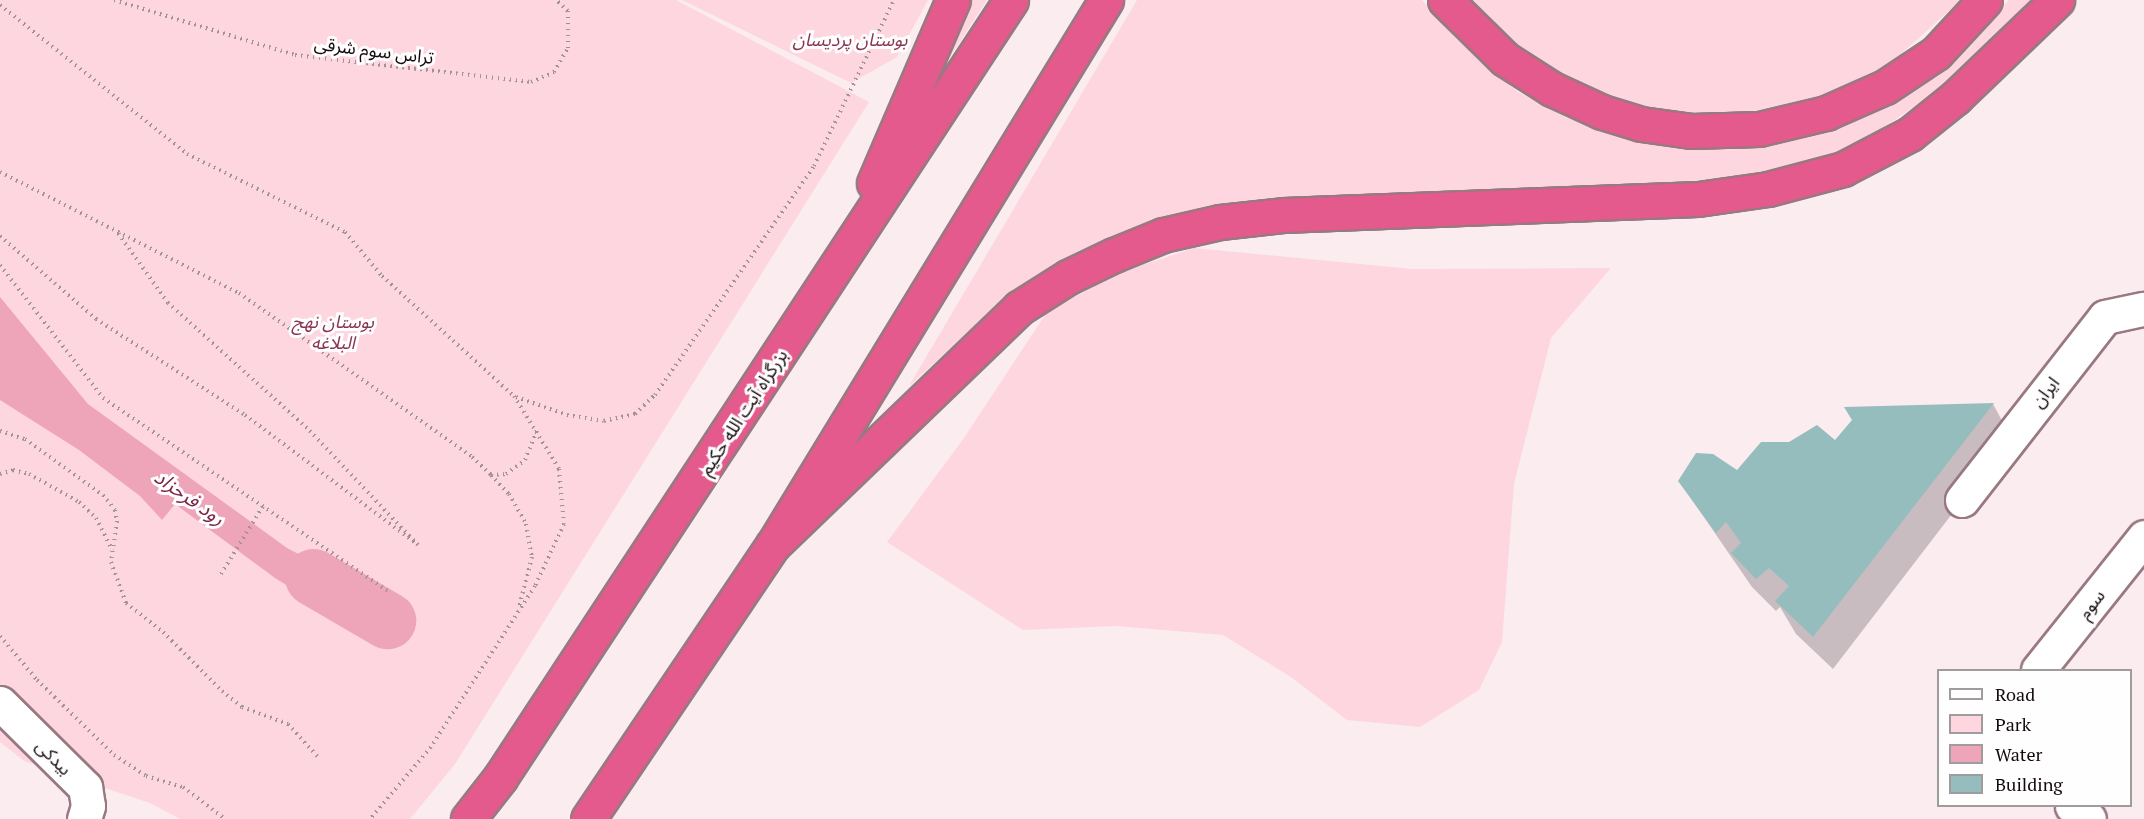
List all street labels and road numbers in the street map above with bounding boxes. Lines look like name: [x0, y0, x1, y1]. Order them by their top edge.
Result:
street label: تراس سوم شرقی: [313, 32, 435, 68]
street label: بزرگراه آیت الله حکیم: [694, 345, 792, 479]
street label: ایران: [2026, 372, 2064, 412]
street label: سوم: [2073, 585, 2109, 623]
street label: بیدکی: [32, 735, 76, 779]

